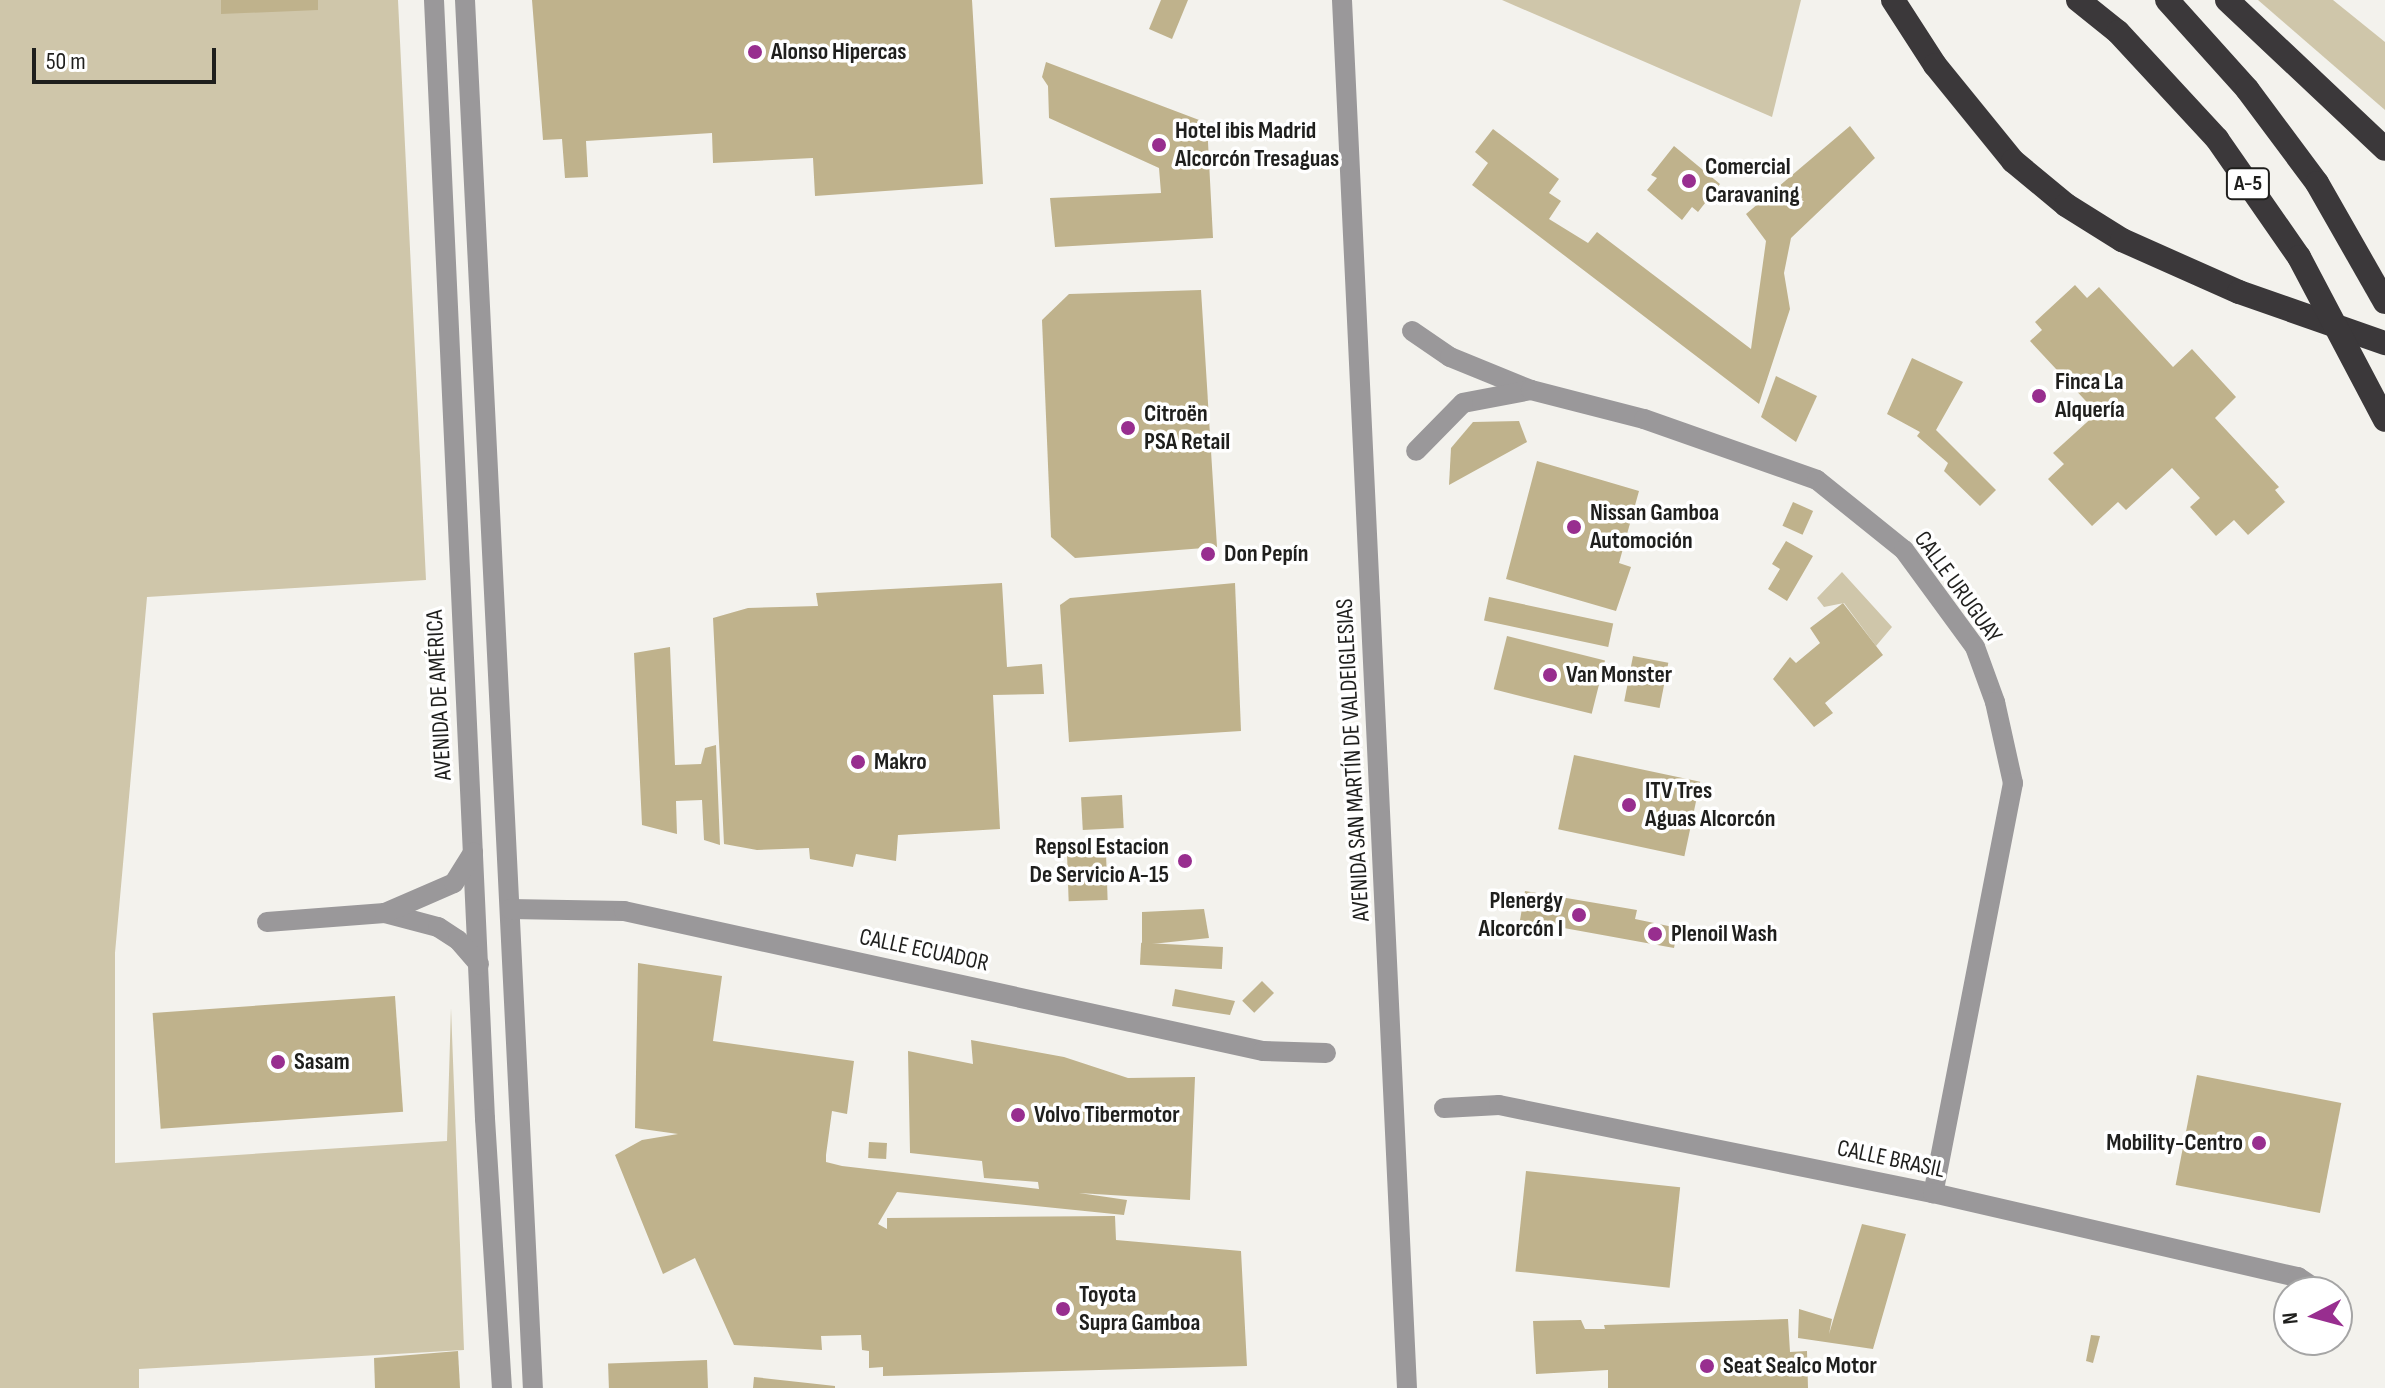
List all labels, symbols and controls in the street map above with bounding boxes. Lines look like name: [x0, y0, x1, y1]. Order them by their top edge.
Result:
scale bar: [36, 32, 220, 82]
place label: Alonso Hipercas: [771, 38, 906, 66]
marker: Alonso Hipercas: [746, 43, 764, 61]
text: 50 m: [46, 47, 86, 76]
place label: Hotel ibis Madrid Alcorcón Tresaguas: [1175, 117, 1339, 173]
marker: Hotel ibis Madrid Alcorcón Tresaguas: [1150, 136, 1168, 154]
place label: Comercial Caravaning: [1705, 153, 1800, 209]
road number: A-5: [2224, 166, 2272, 202]
marker: Comercial Caravaning: [1680, 172, 1698, 190]
place label: Finca La Alquería: [2055, 368, 2125, 424]
marker: Finca La Alquería: [2030, 387, 2048, 405]
place label: Citroën PSA Retail: [1144, 400, 1230, 456]
marker: Citroën PSA Retail: [1119, 419, 1137, 437]
place label: Nissan Gamboa Automoción: [1590, 499, 1719, 555]
marker: Nissan Gamboa Automoción: [1565, 518, 1583, 536]
street label: CALLE URUGUAY: [1908, 526, 2008, 648]
place label: Don Pepín: [1224, 540, 1308, 568]
marker: Don Pepín: [1199, 545, 1217, 563]
street label: AVENIDA SAN MARTÍN DE VALDEIGLESIAS: [1330, 598, 1376, 922]
street label: AVENIDA DE AMÉRICA: [420, 609, 458, 781]
place label: Van Monster: [1566, 661, 1672, 689]
marker: Van Monster: [1541, 666, 1559, 684]
place label: Makro: [874, 748, 927, 776]
marker: Makro: [849, 753, 867, 771]
place label: ITV Tres Aguas Alcorcón: [1645, 777, 1775, 833]
marker: ITV Tres Aguas Alcorcón: [1620, 796, 1638, 814]
place label: Repsol Estacion De Servicio A-15: [1030, 833, 1169, 889]
marker: Repsol Estacion De Servicio A-15: [1176, 852, 1194, 870]
place label: Plenergy Alcorcón I: [1479, 887, 1563, 943]
marker: Plenergy Alcorcón I: [1570, 906, 1588, 924]
place label: Plenoil Wash: [1671, 920, 1777, 948]
street label: CALLE ECUADOR: [857, 922, 991, 978]
marker: Plenoil Wash: [1646, 925, 1664, 943]
place label: Sasam: [294, 1048, 350, 1076]
marker: Sasam: [269, 1053, 287, 1071]
place label: Volvo Tibermotor: [1034, 1101, 1180, 1129]
marker: Volvo Tibermotor: [1009, 1106, 1027, 1124]
place label: Mobility-Centro: [2106, 1129, 2243, 1157]
street label: CALLE BRASIL: [1835, 1134, 1947, 1184]
marker: Mobility-Centro: [2250, 1134, 2268, 1152]
north arrow: [2273, 1276, 2353, 1356]
place label: Toyota Supra Gamboa: [1079, 1281, 1200, 1337]
marker: Toyota Supra Gamboa: [1054, 1300, 1072, 1318]
text: N: [2277, 1311, 2305, 1326]
place label: Seat Sealco Motor: [1723, 1352, 1877, 1380]
marker: Seat Sealco Motor: [1698, 1357, 1716, 1375]

